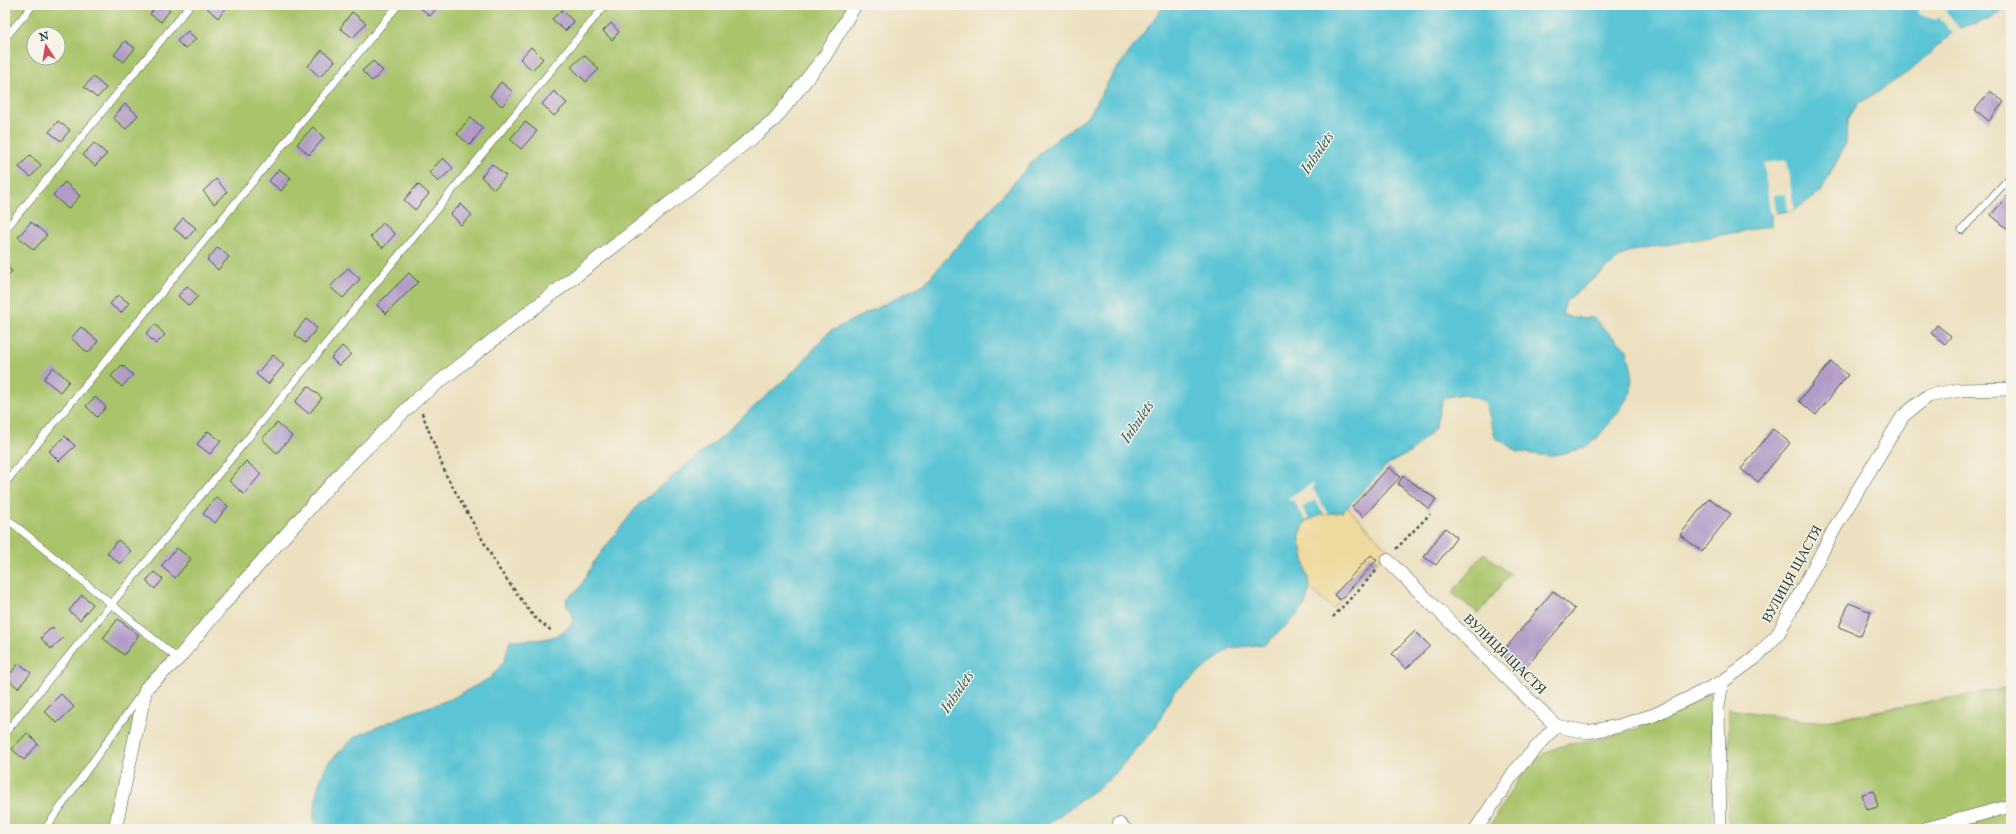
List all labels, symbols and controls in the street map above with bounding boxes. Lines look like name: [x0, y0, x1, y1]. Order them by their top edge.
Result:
north arrow: [26, 26, 66, 66]
text: N: [38, 29, 51, 44]
water label: Inhulets: [1296, 128, 1338, 178]
water label: Inhulets: [1116, 397, 1158, 447]
street label: ВУЛИЦЯ ЩАСТЯ: [1758, 522, 1826, 626]
street label: ВУЛИЦЯ ЩАСТЯ: [1460, 610, 1550, 698]
water label: Inhulets: [936, 667, 978, 717]

